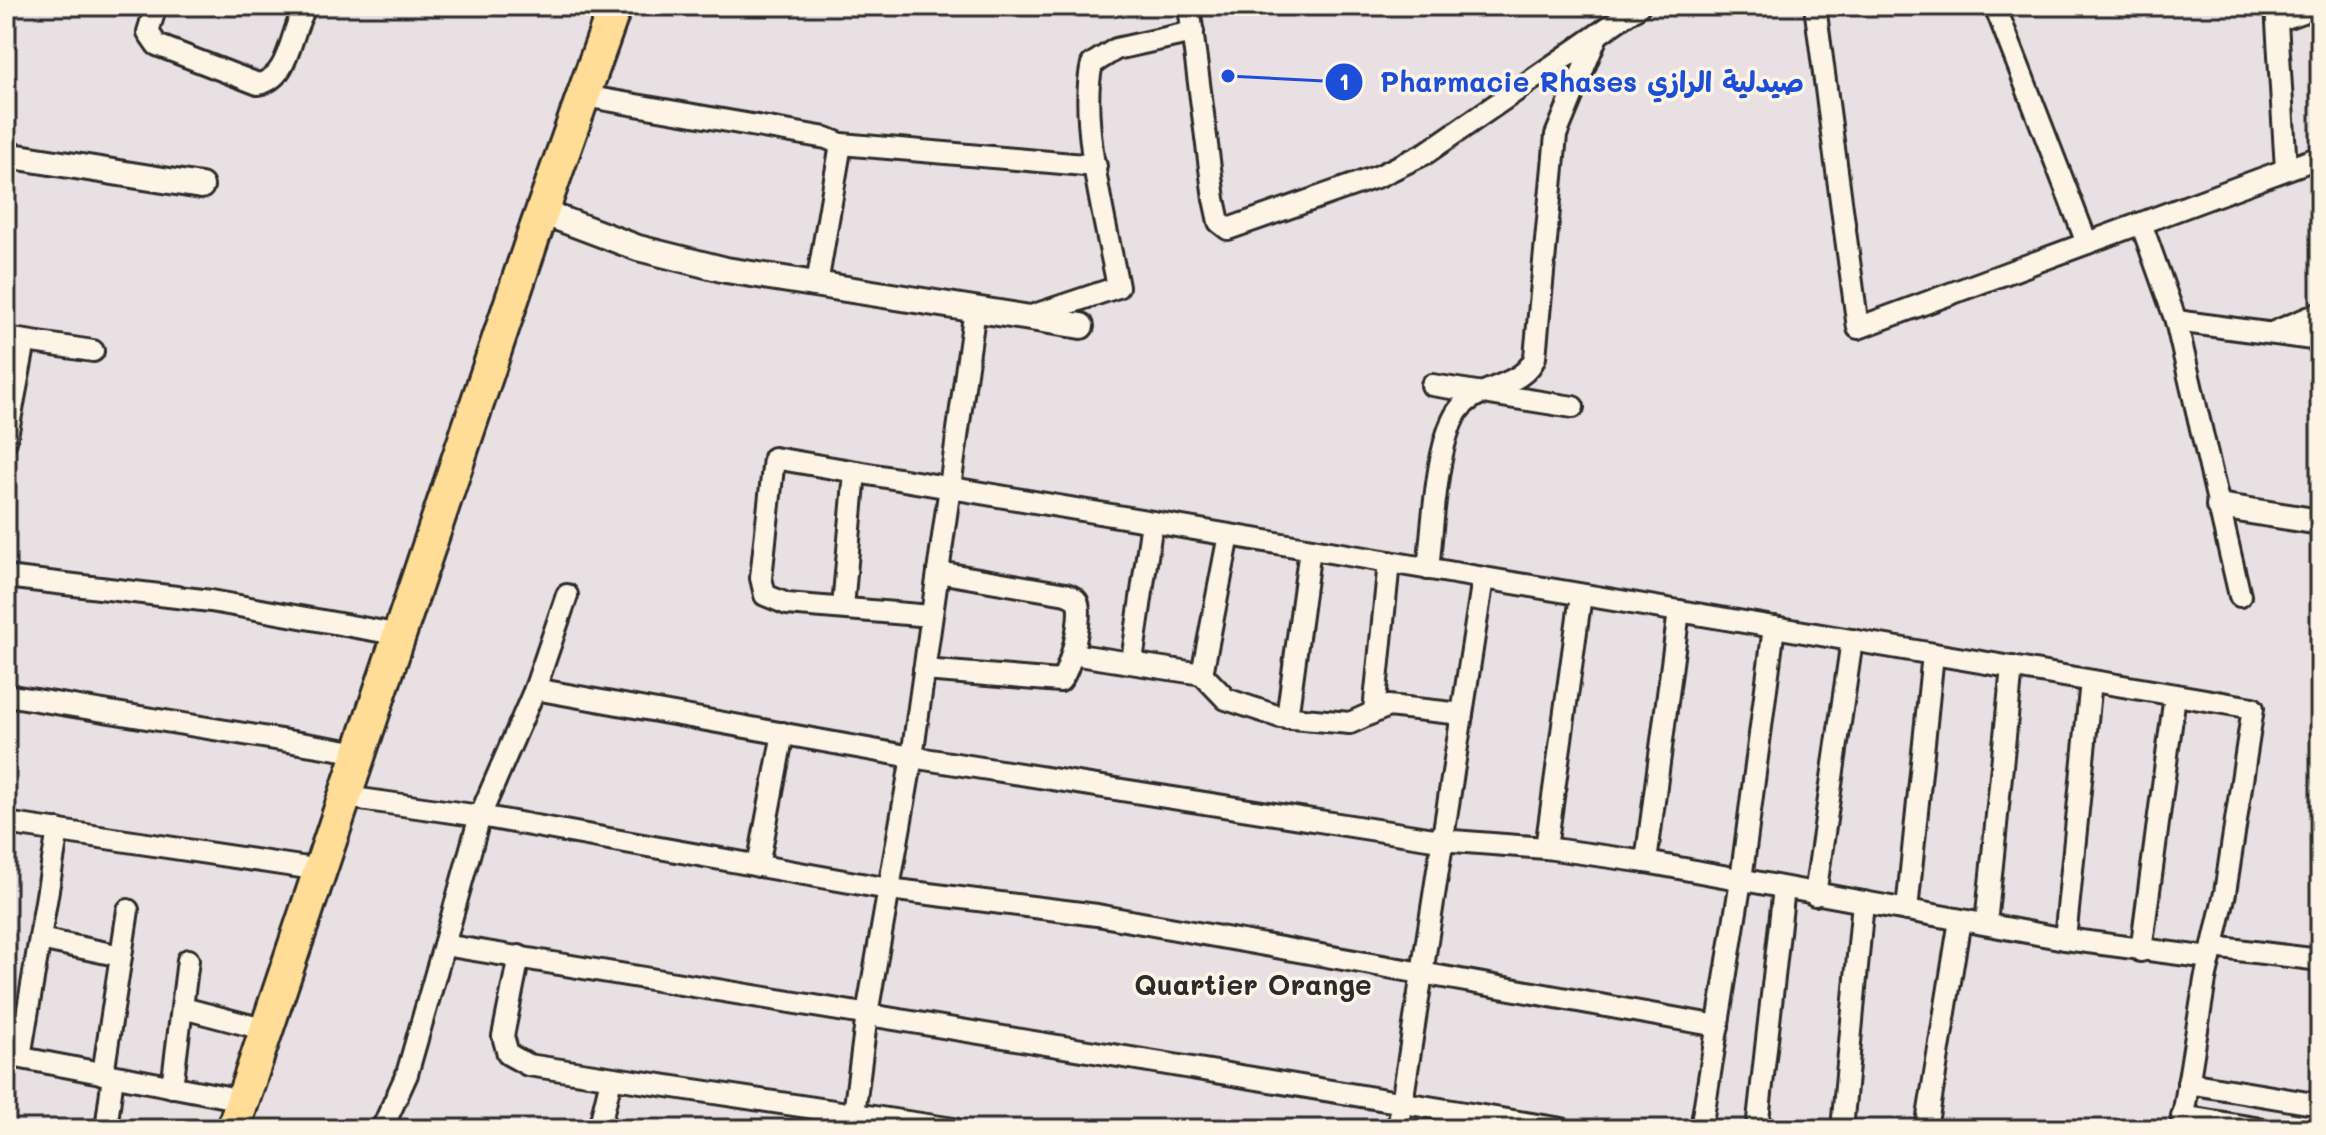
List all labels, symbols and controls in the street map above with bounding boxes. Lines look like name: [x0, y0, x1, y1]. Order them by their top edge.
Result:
callout: Pharmacie Rhases صيدلية الرازي: [1324, 56, 1820, 108]
text: Pharmacie Rhases صيدلية الرازي: [1380, 63, 1804, 103]
text: 1: [1339, 65, 1349, 96]
district label: Quartier Orange: [1134, 966, 1372, 1002]

